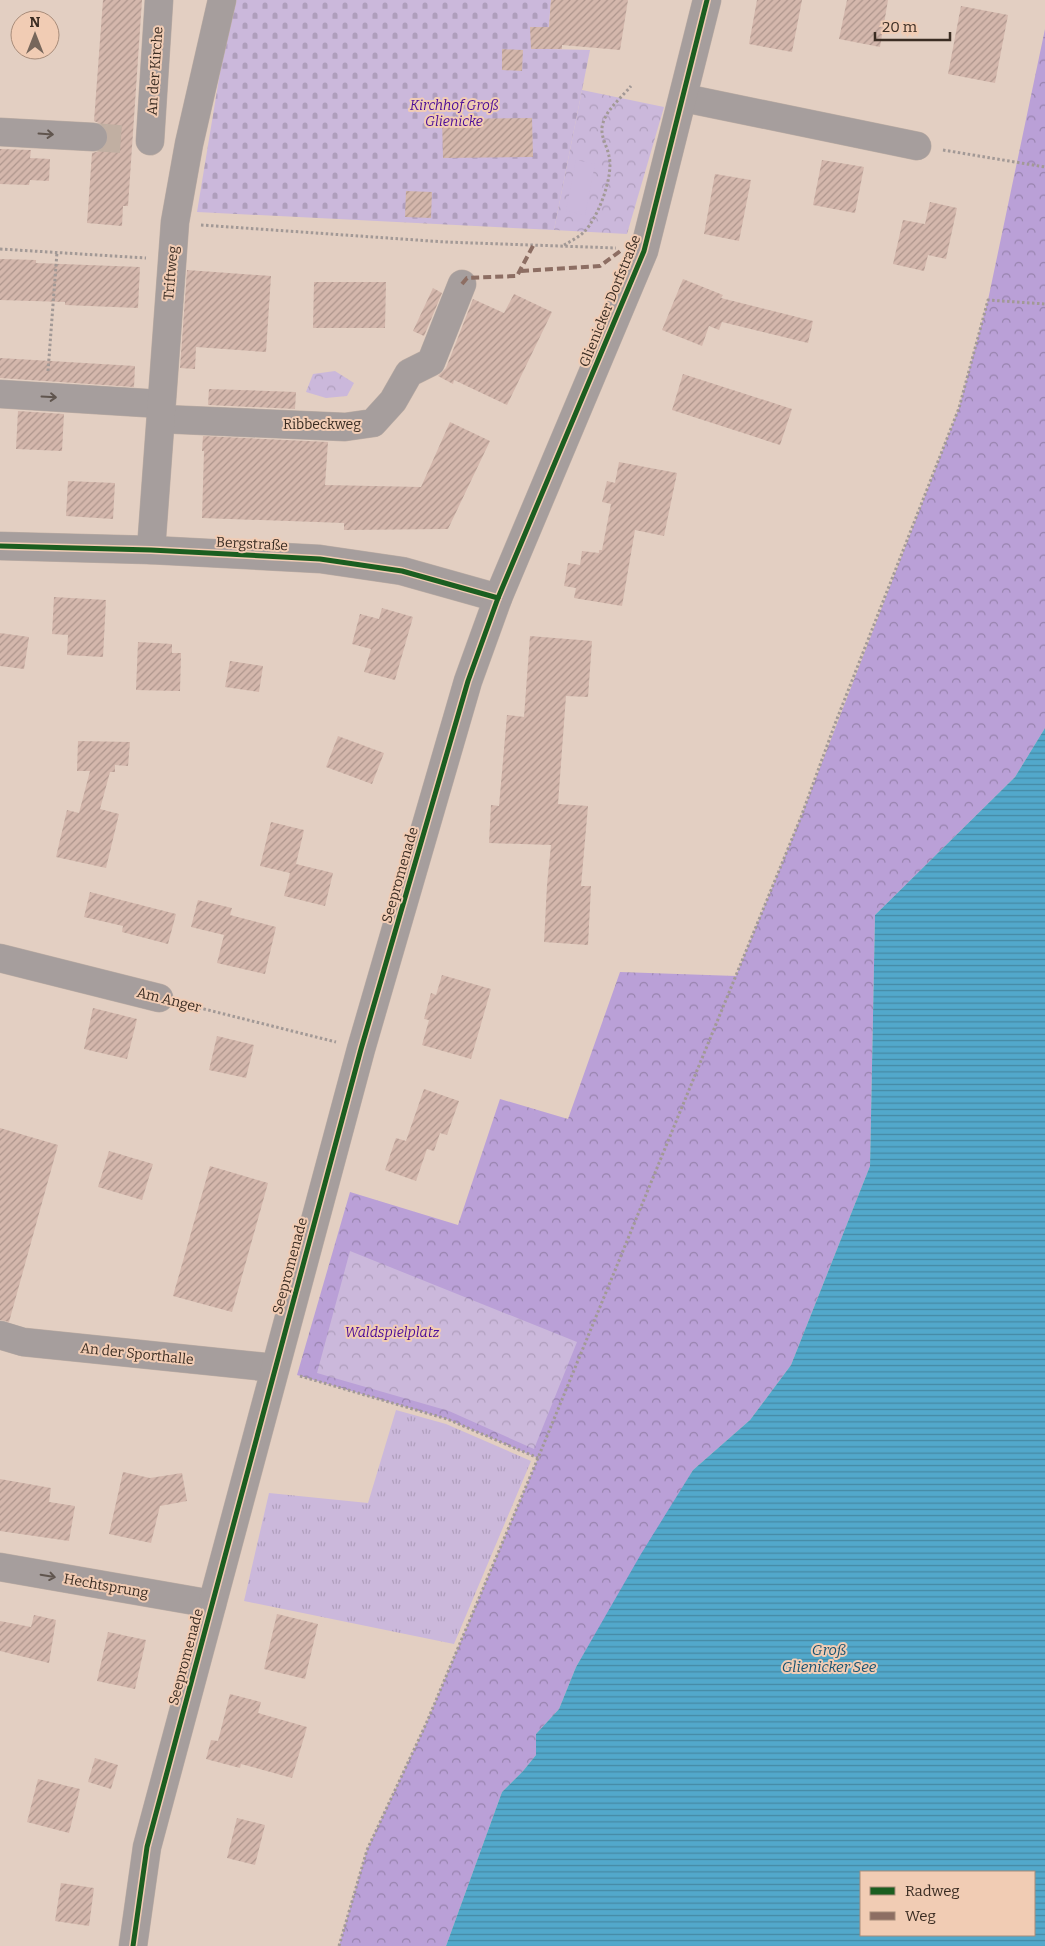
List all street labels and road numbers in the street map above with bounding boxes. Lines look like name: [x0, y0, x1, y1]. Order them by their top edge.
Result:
street label: An der Kirche: [143, 26, 167, 116]
street label: Glienicker Dorfstraße: [576, 233, 644, 369]
street label: Triftweg: [160, 245, 182, 301]
street label: Ribbeckweg: [283, 416, 361, 433]
street label: Bergstraße: [216, 534, 288, 554]
street label: Seepromenade: [378, 825, 422, 925]
street label: Am Anger: [135, 984, 203, 1016]
street label: Seepromenade: [269, 1216, 311, 1316]
street label: An der Sporthalle: [80, 1340, 194, 1368]
street label: Hechtsprung: [62, 1570, 150, 1602]
street label: Seepromenade: [165, 1607, 207, 1707]

